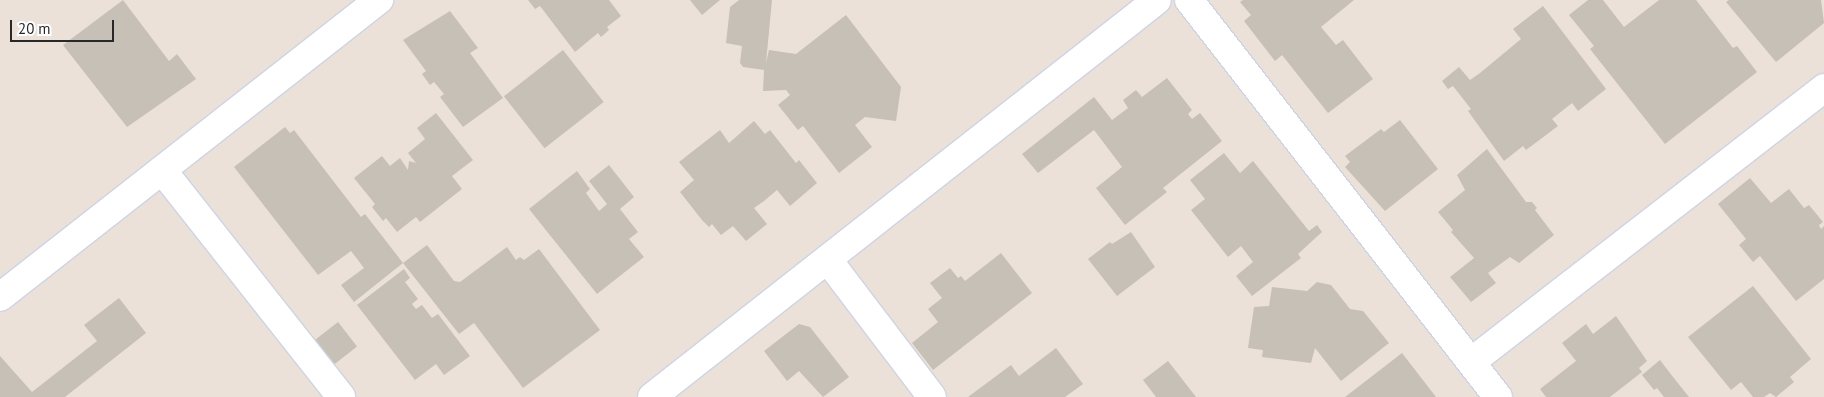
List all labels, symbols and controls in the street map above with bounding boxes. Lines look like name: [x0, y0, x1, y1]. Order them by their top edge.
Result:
scale bar: [12, 10, 116, 42]
text: 20 m: [18, 19, 51, 38]

